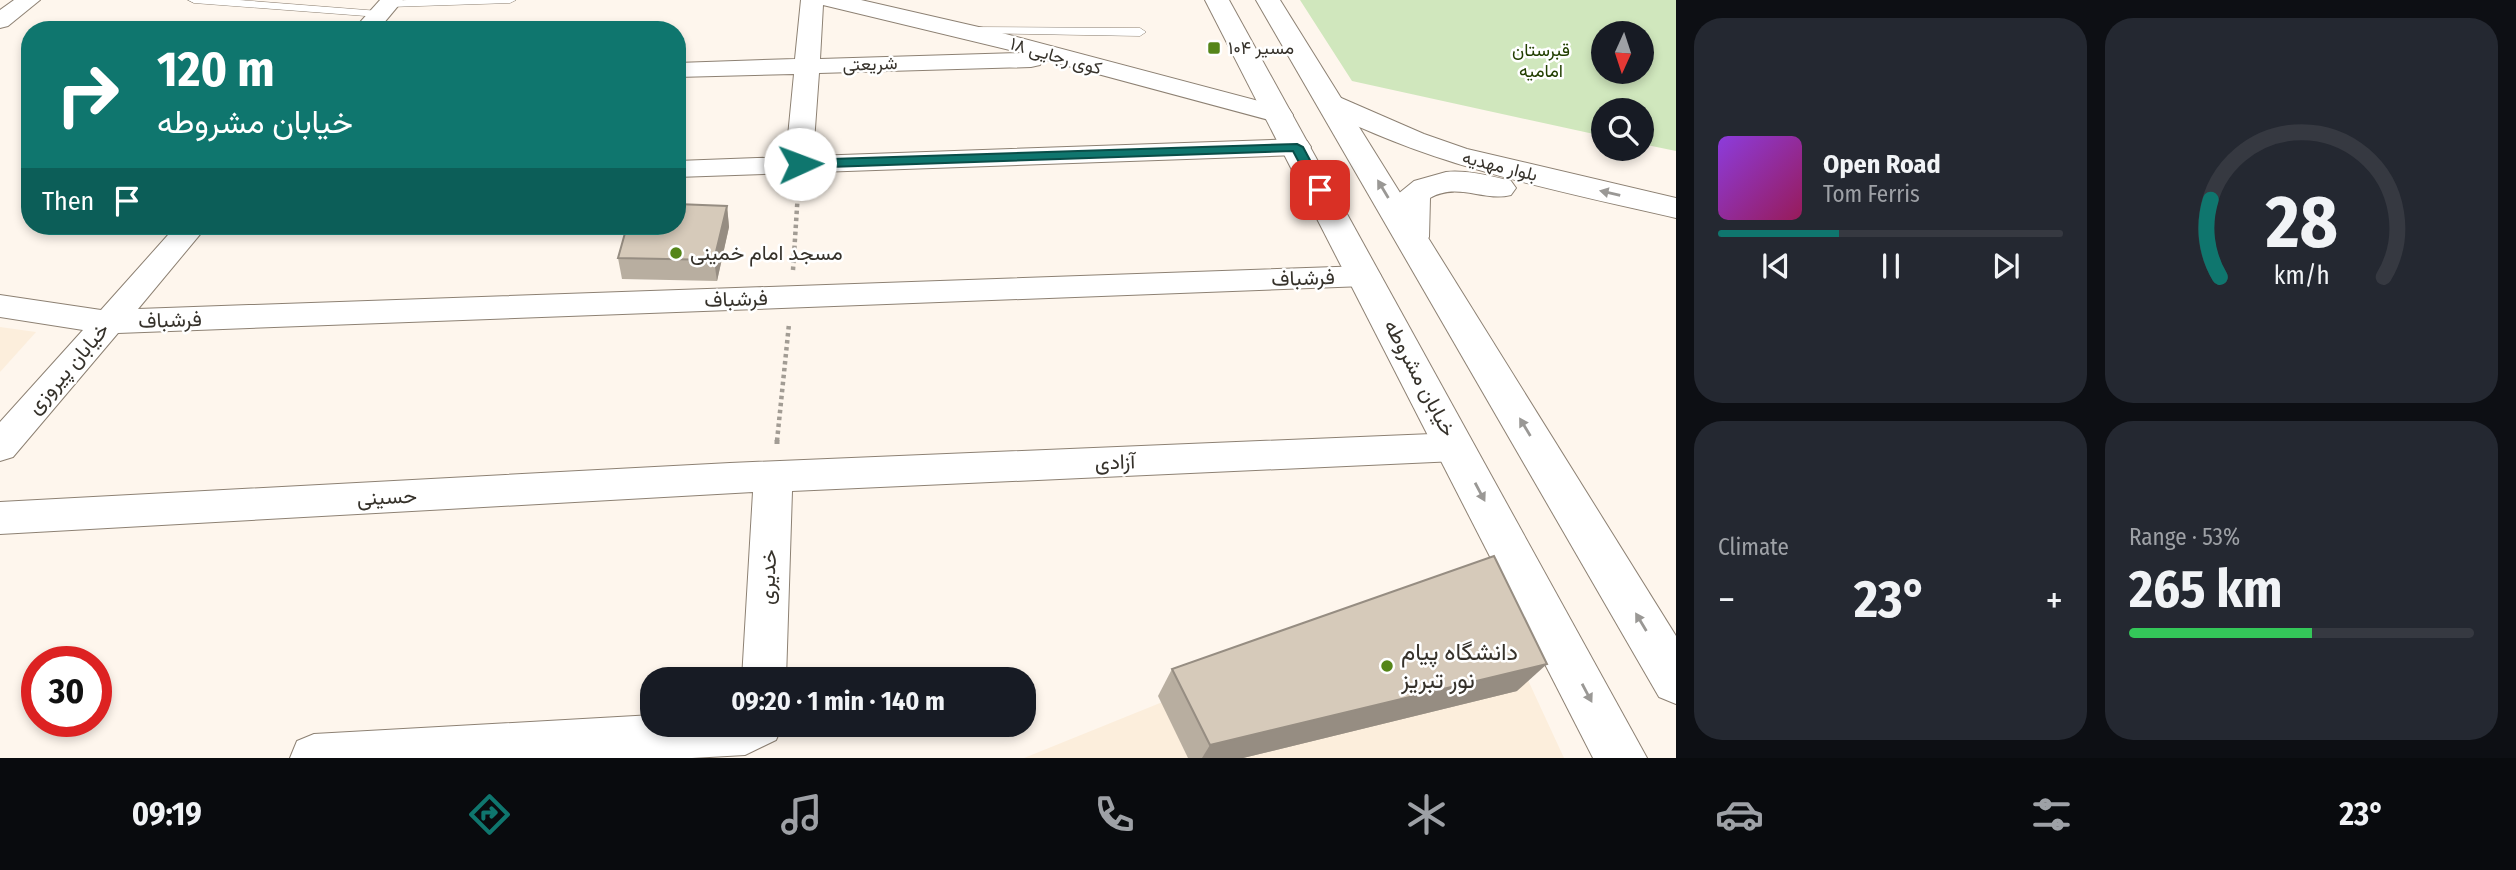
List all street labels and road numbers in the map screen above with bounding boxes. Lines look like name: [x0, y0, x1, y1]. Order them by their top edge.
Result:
street label: کوی رجایی ۱۸: [1008, 32, 1104, 80]
street label: شریعتی: [842, 52, 898, 76]
street label: بلوار مهدیه: [1460, 146, 1540, 186]
street label: فرشباف: [1271, 264, 1335, 292]
street label: فرشباف: [704, 285, 768, 313]
street label: فرشباف: [138, 306, 202, 334]
street label: خیابان مشروطه: [1378, 315, 1462, 441]
street label: خیابان پیروزی: [21, 317, 116, 420]
street label: آزادی: [1094, 448, 1138, 476]
street label: حسینی: [356, 482, 418, 512]
street label: خدیری: [754, 549, 782, 605]

